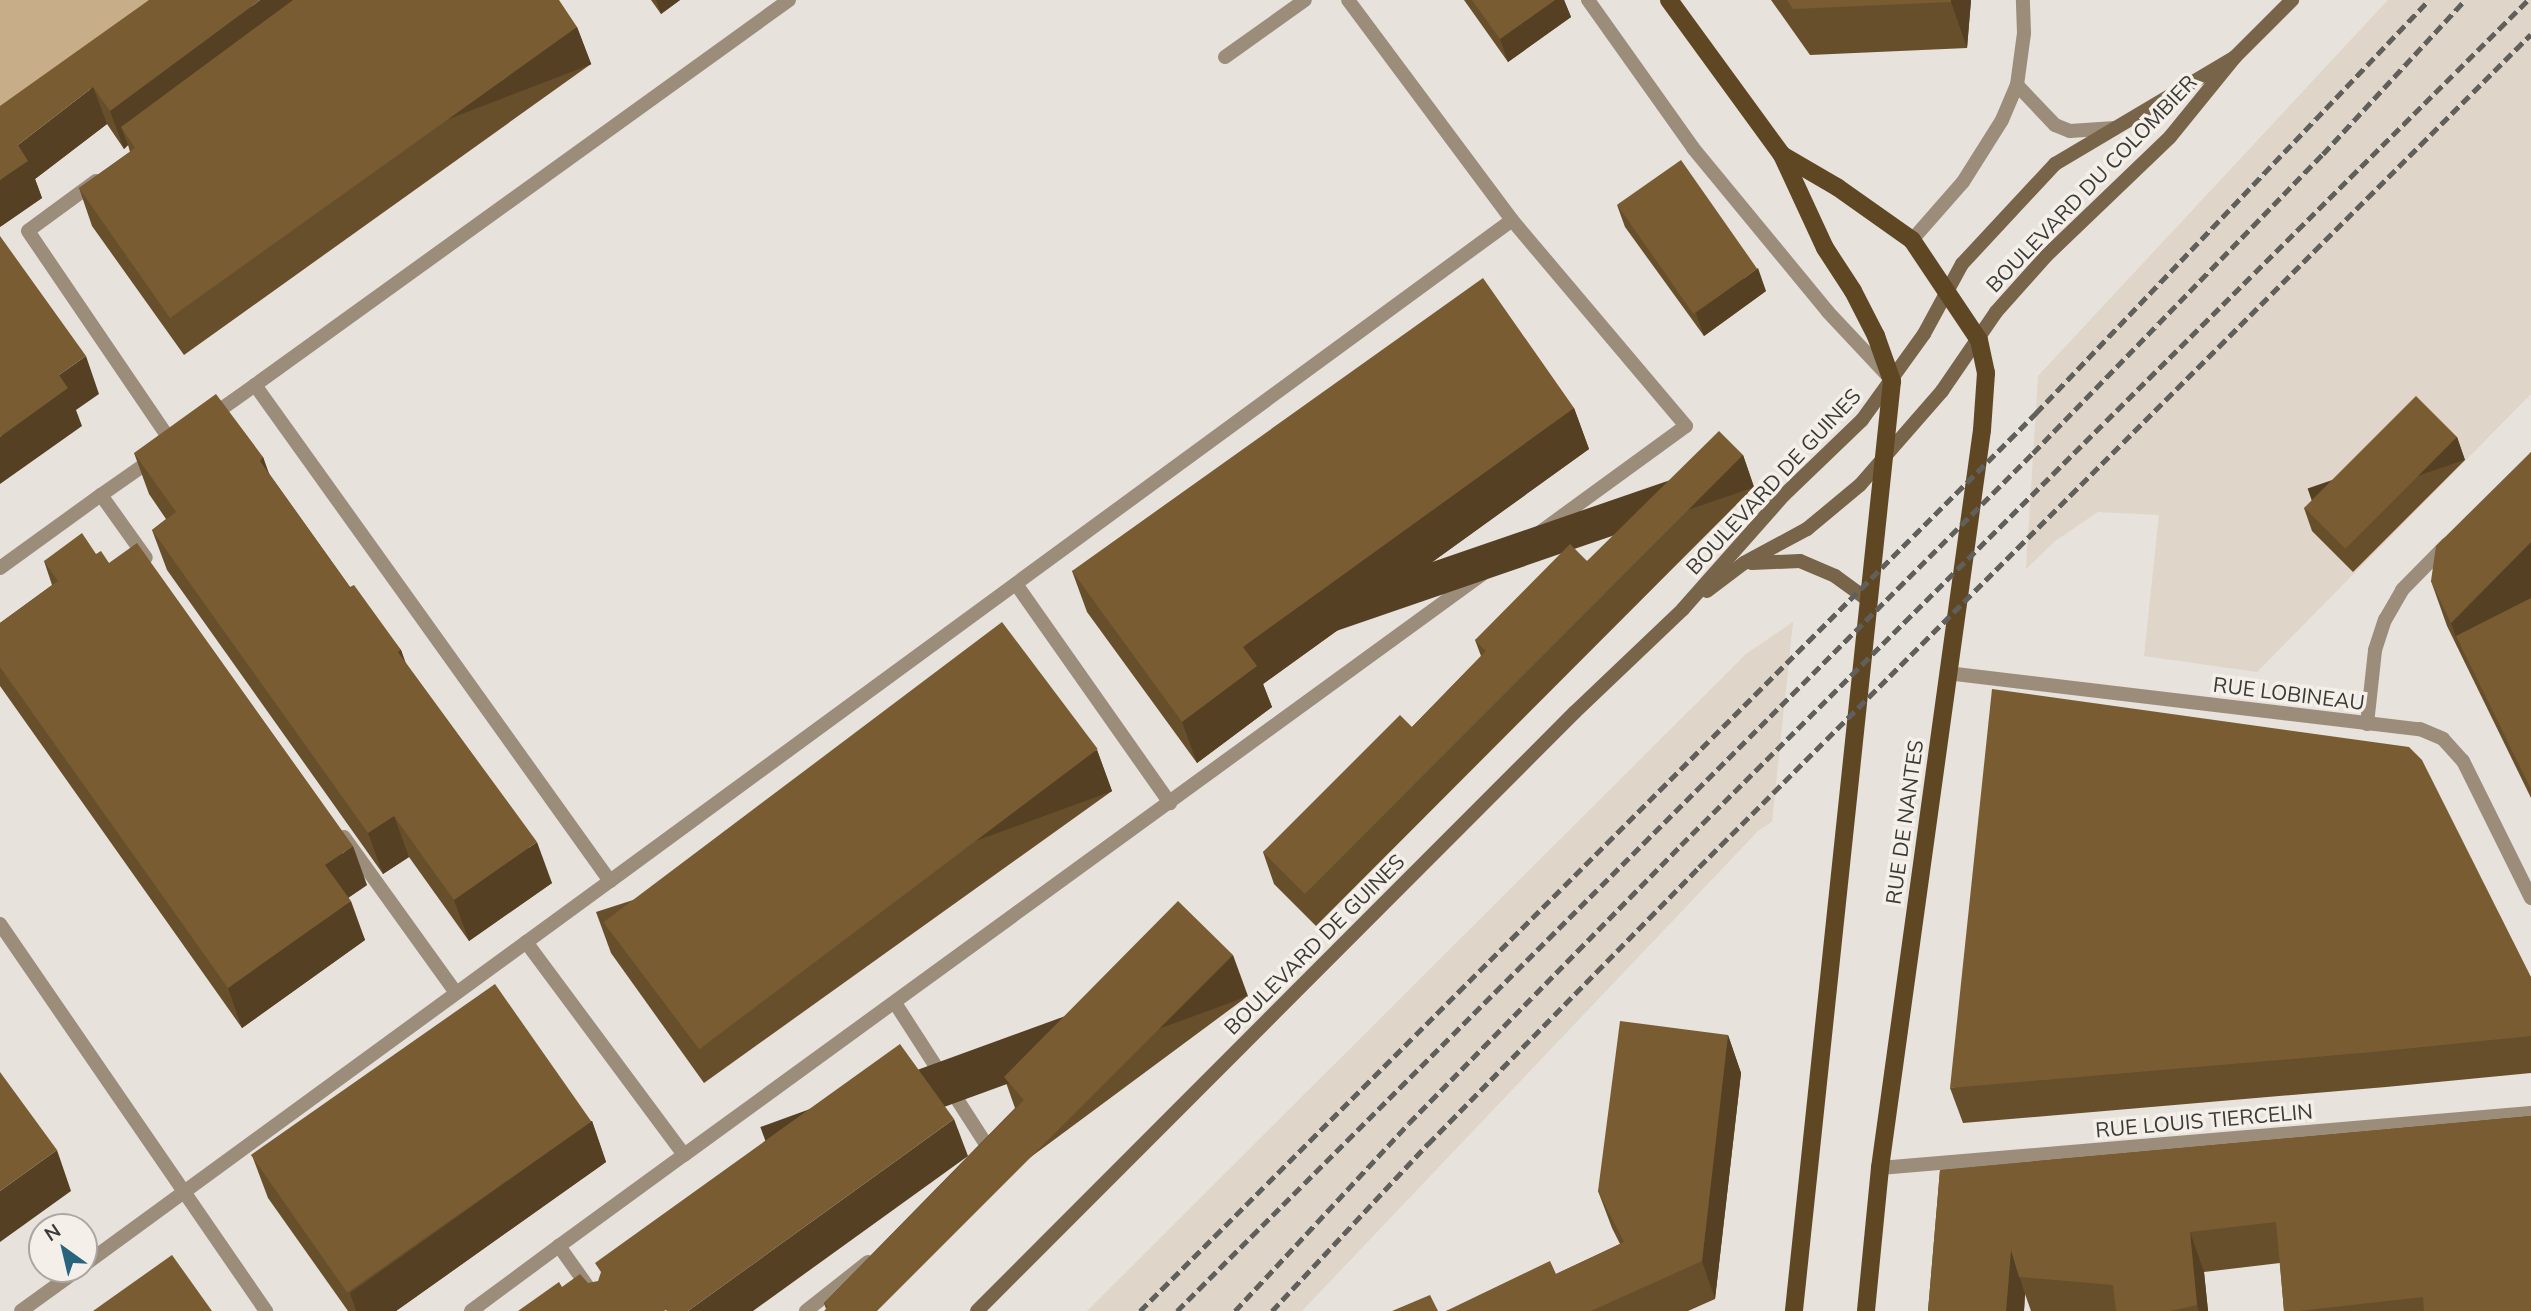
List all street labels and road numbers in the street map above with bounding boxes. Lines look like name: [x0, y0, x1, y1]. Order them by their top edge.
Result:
street label: BOULEVARD DU COLOMBIER: [1980, 69, 2202, 297]
street label: BOULEVARD DE GUINES: [1680, 383, 1866, 579]
street label: RUE LOBINEAU: [2212, 671, 2366, 715]
street label: RUE DE NANTES: [1880, 738, 1928, 906]
street label: BOULEVARD DE GUINES: [1219, 849, 1409, 1039]
street label: RUE LOUIS TIERCELIN: [2094, 1098, 2314, 1142]

